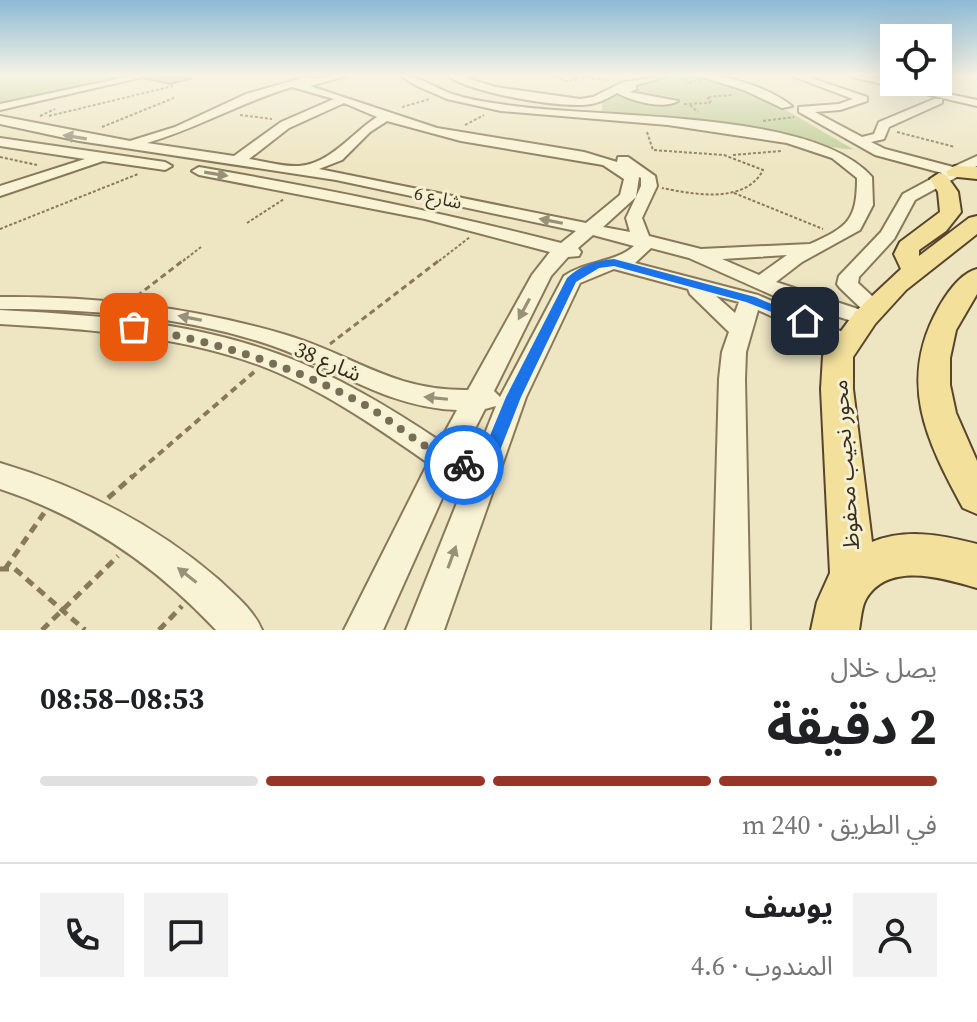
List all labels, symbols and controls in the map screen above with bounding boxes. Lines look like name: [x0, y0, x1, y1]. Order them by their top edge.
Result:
map controls: [880, 24, 952, 96]
button: locate: [880, 24, 952, 96]
one-way arrow: [62, 130, 87, 142]
one-way arrow: [204, 168, 229, 181]
street label: شارع 6: [411, 180, 464, 217]
one-way arrow: [538, 214, 563, 227]
pin: [771, 287, 839, 355]
pin: [100, 293, 168, 361]
one-way arrow: [517, 298, 531, 320]
icon: home: [783, 299, 827, 343]
icon: bag: [112, 305, 156, 349]
one-way arrow: [177, 311, 202, 324]
street label: شارع 38: [289, 334, 366, 390]
street label: محور نجيب محفوظ: [824, 379, 866, 551]
one-way arrow: [423, 391, 448, 404]
courier: [424, 425, 504, 505]
icon: bike: [442, 443, 486, 487]
one-way arrow: [446, 545, 459, 569]
one-way arrow: [177, 568, 198, 584]
text: يصل خلال: [831, 650, 937, 686]
text: 08:53–08:58: [40, 678, 204, 719]
text: 2 دقيقة: [767, 690, 937, 761]
text: في الطريق · 240 m: [742, 807, 937, 843]
text: يوسف: [745, 886, 833, 927]
button: phone: [40, 893, 124, 977]
button: chat: [144, 893, 228, 977]
button: person: [853, 893, 937, 977]
text: المندوب · 4.6: [691, 948, 833, 984]

